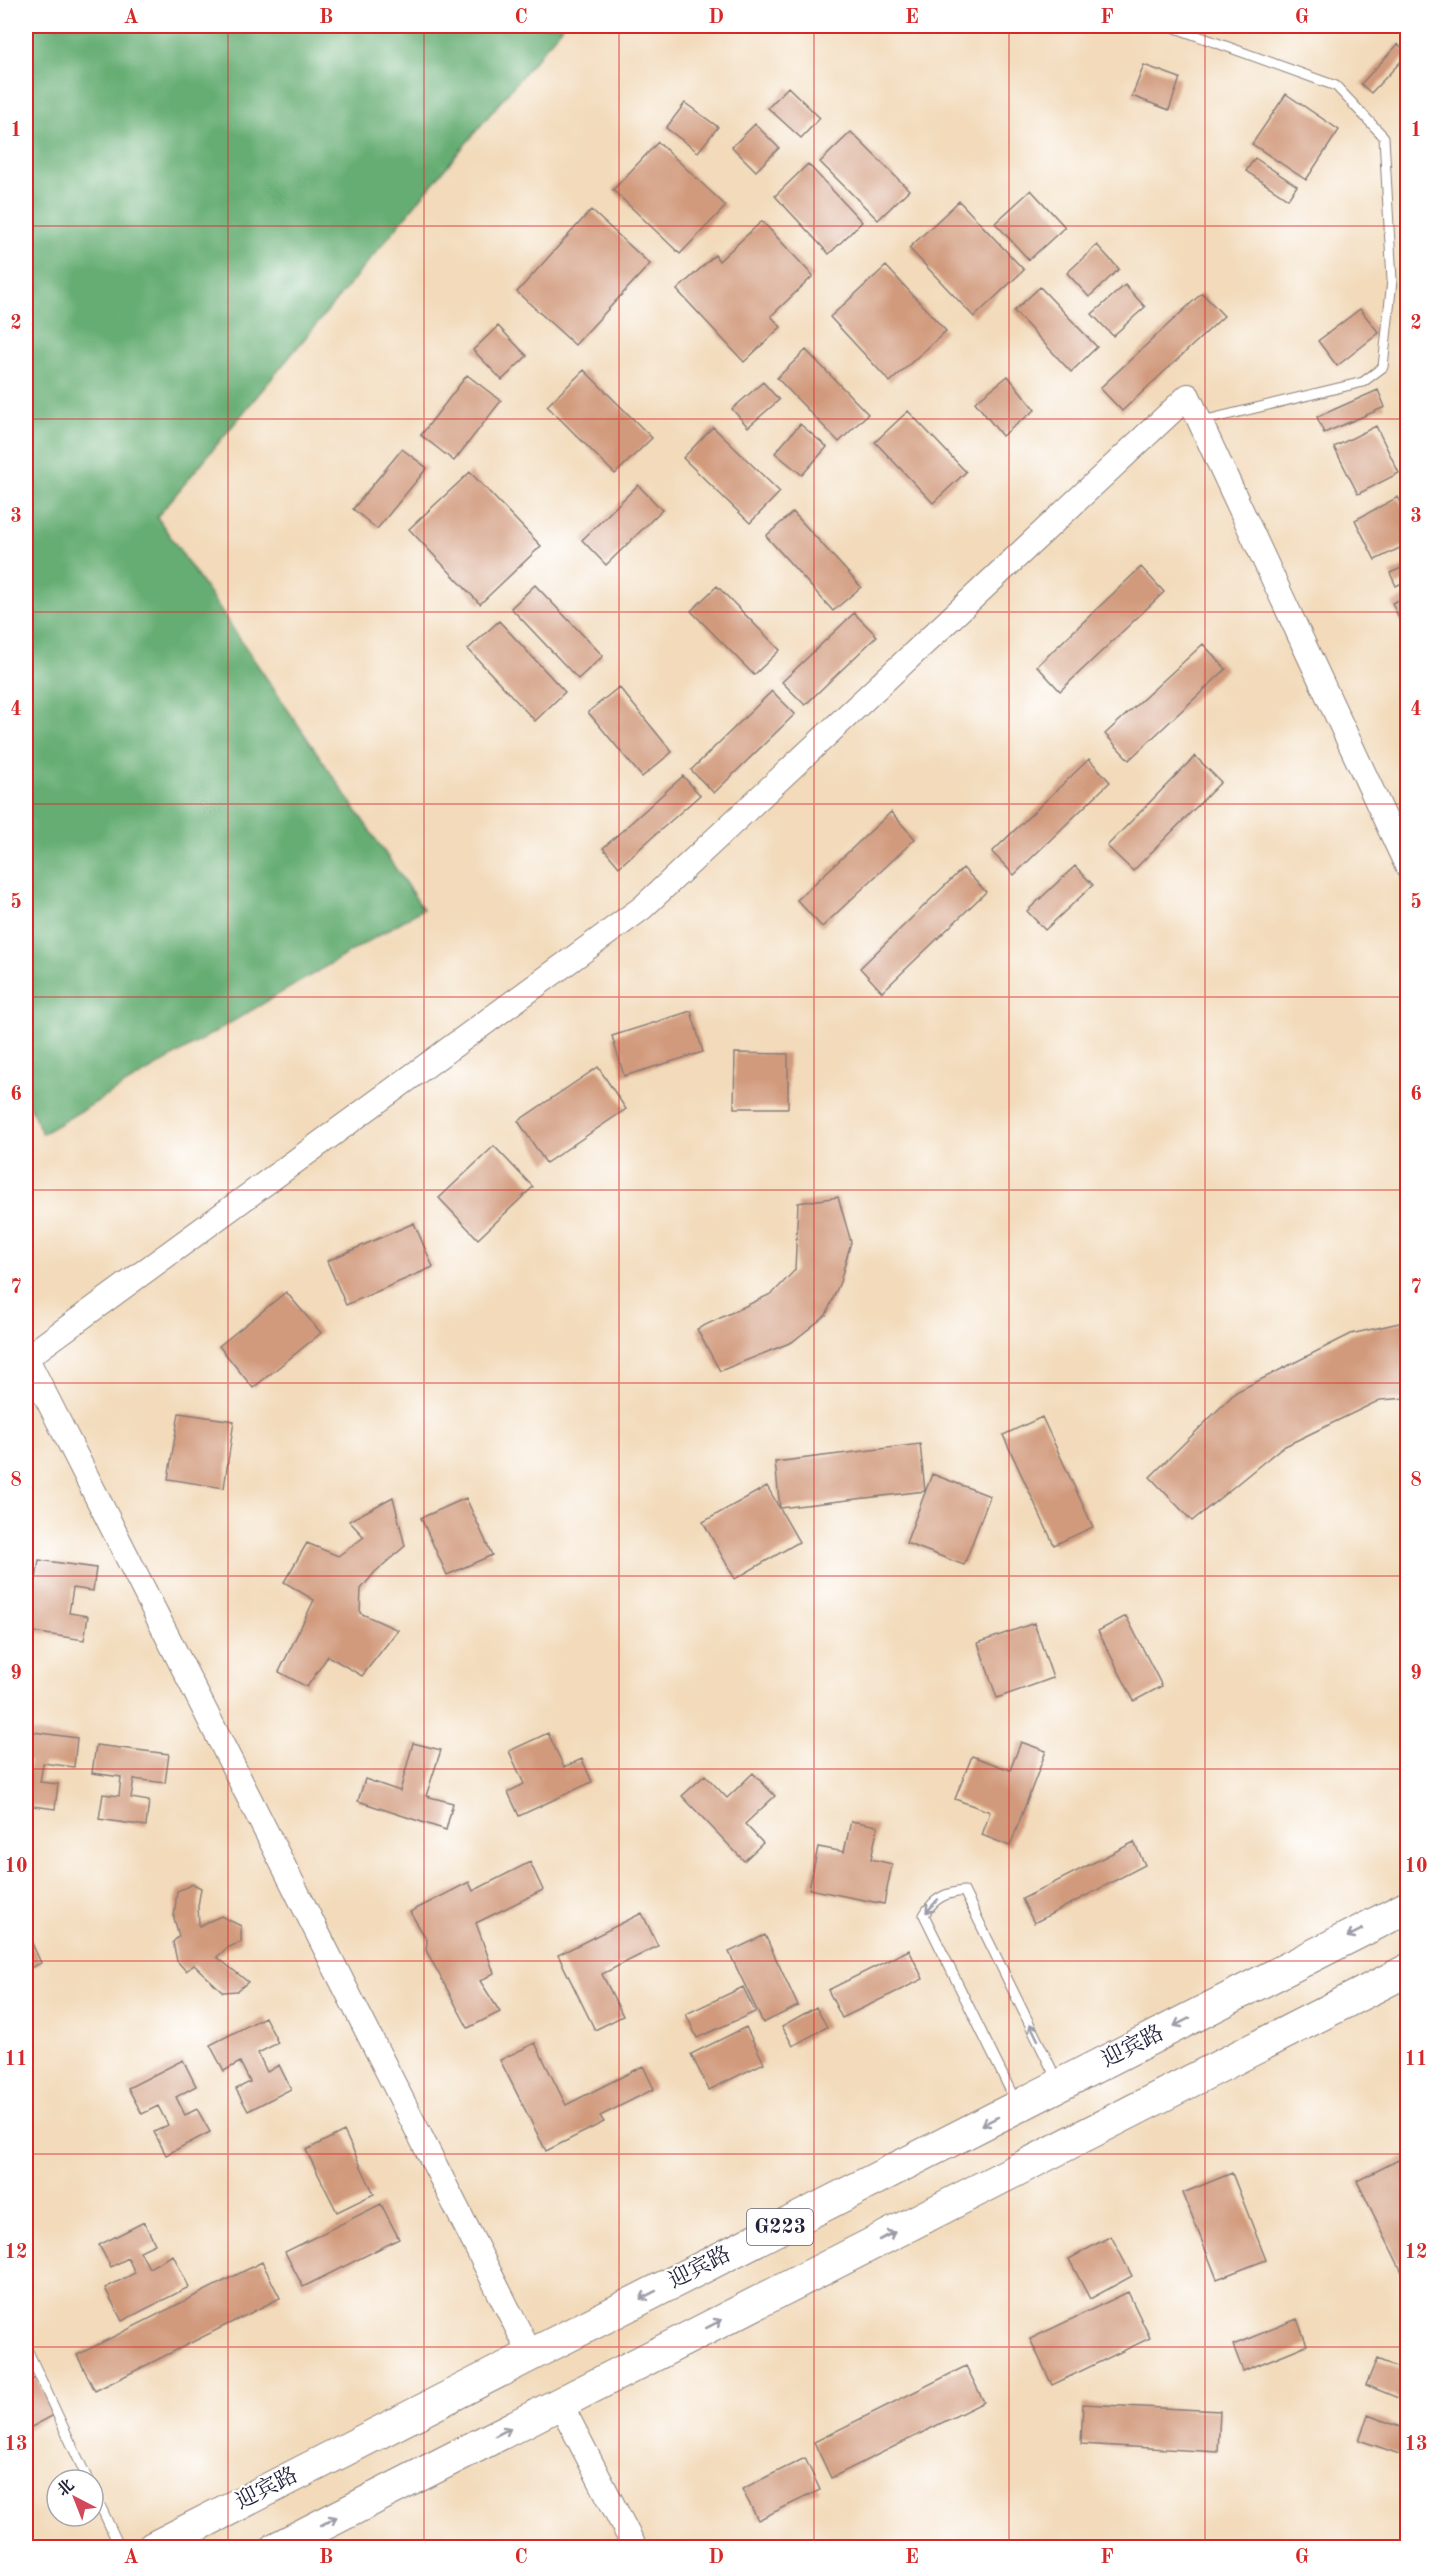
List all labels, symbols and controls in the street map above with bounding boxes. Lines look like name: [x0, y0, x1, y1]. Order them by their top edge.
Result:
text: A: [123, 8, 139, 28]
text: B: [319, 8, 333, 28]
text: C: [514, 8, 528, 28]
text: D: [708, 8, 724, 28]
text: E: [905, 8, 919, 28]
text: F: [1100, 8, 1114, 28]
text: G: [1295, 8, 1309, 28]
text: 1: [10, 121, 22, 141]
text: 1: [1410, 121, 1422, 141]
text: 2: [10, 314, 22, 334]
text: 2: [1410, 314, 1422, 334]
text: 3: [10, 507, 22, 527]
text: 3: [1410, 507, 1422, 527]
text: 4: [10, 700, 22, 720]
text: 4: [1410, 700, 1422, 720]
text: 5: [10, 892, 22, 913]
text: 5: [1410, 892, 1422, 913]
text: 6: [10, 1085, 22, 1105]
text: 6: [1410, 1085, 1422, 1105]
text: 7: [10, 1278, 22, 1298]
text: 7: [1410, 1278, 1422, 1298]
text: 8: [10, 1471, 22, 1491]
text: 8: [1410, 1471, 1422, 1491]
text: 9: [10, 1664, 22, 1684]
text: 9: [1410, 1664, 1422, 1684]
text: 10: [4, 1857, 28, 1877]
text: 10: [1404, 1857, 1428, 1877]
one-way arrow: [925, 1898, 939, 1913]
one-way arrow: [1347, 1928, 1365, 1940]
one-way arrow: [1173, 2017, 1191, 2029]
street label: 迎宾路: [1098, 2020, 1167, 2072]
one-way arrow: [1027, 2024, 1039, 2042]
text: 11: [4, 2050, 28, 2070]
text: 11: [1404, 2050, 1428, 2070]
one-way arrow: [981, 2115, 999, 2127]
road number: G223: [747, 2209, 813, 2245]
one-way arrow: [878, 2230, 896, 2241]
street label: 迎宾路: [665, 2241, 734, 2293]
text: 12: [4, 2243, 28, 2263]
text: 12: [1404, 2243, 1428, 2263]
one-way arrow: [639, 2290, 657, 2301]
one-way arrow: [704, 2318, 722, 2330]
one-way arrow: [493, 2426, 511, 2437]
text: 13: [4, 2435, 28, 2455]
text: 13: [1404, 2435, 1428, 2455]
street label: 迎宾路: [232, 2462, 301, 2514]
north arrow: [45, 2468, 105, 2528]
text: 北: [54, 2476, 78, 2500]
one-way arrow: [320, 2515, 337, 2527]
text: A: [123, 2548, 139, 2568]
text: B: [319, 2548, 333, 2568]
text: C: [514, 2548, 528, 2568]
text: D: [708, 2548, 724, 2568]
text: E: [905, 2548, 919, 2568]
text: F: [1100, 2548, 1114, 2568]
text: G: [1295, 2548, 1309, 2568]

